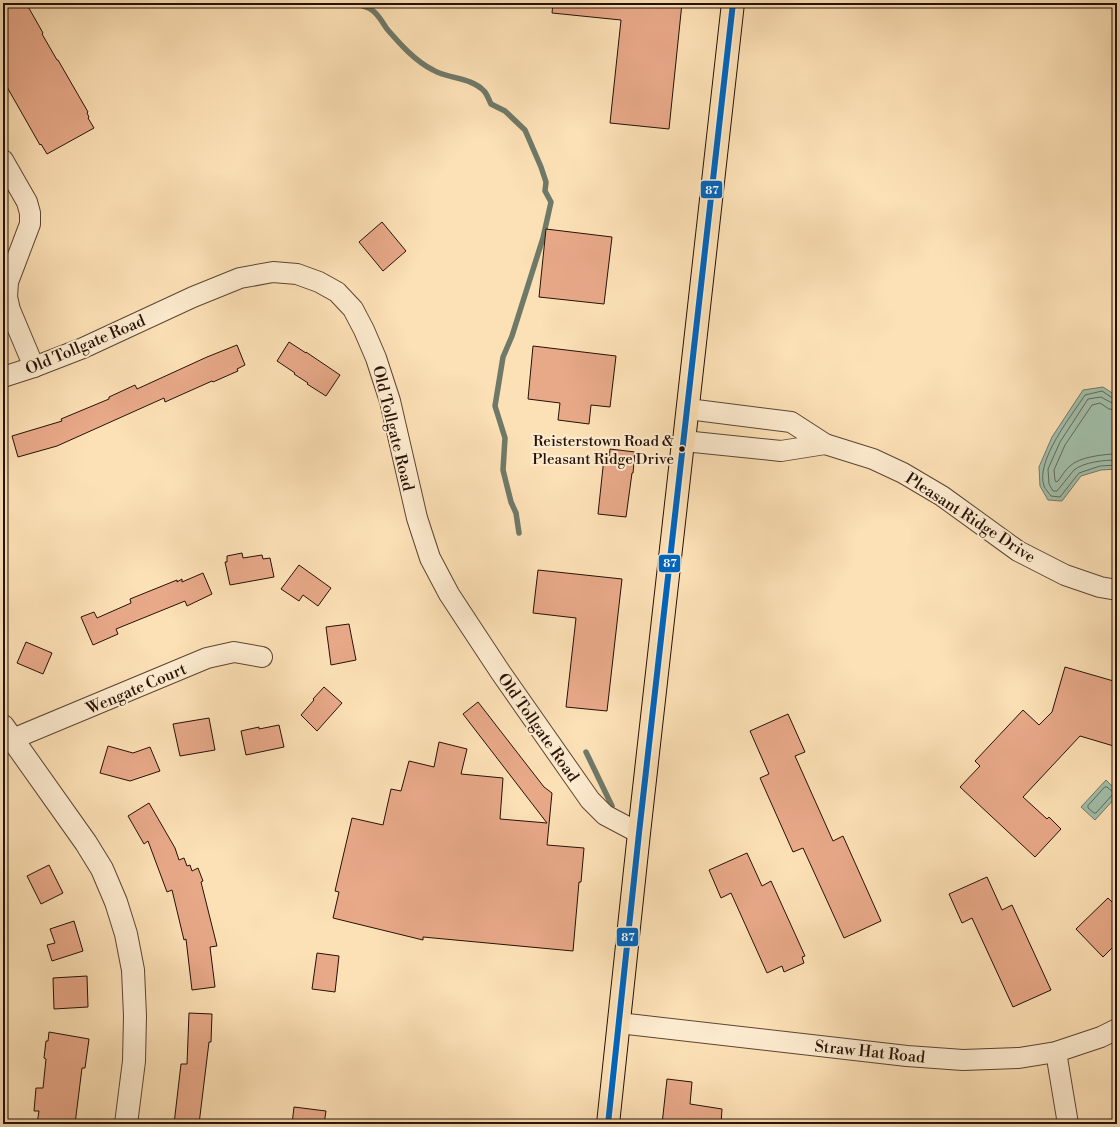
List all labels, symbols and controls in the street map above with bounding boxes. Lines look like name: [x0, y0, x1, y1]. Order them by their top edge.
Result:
line badge: 87: [700, 180, 723, 199]
text: 87: [705, 184, 719, 198]
street label: Old Tollgate Road: [22, 311, 148, 379]
street label: Old Tollgate Road: [368, 364, 418, 493]
place label: Reisterstown Road & Pleasant Ridge Drive: [532, 432, 674, 469]
marker: Reisterstown Road & Pleasant Ridge Drive: [677, 444, 687, 454]
street label: Pleasant Ridge Drive: [902, 468, 1039, 567]
line badge: 87: [658, 554, 681, 573]
text: 87: [663, 557, 677, 571]
street label: Wengate Court: [83, 659, 190, 719]
street label: Old Tollgate Road: [493, 669, 583, 786]
line badge: 87: [616, 927, 639, 947]
text: 87: [621, 931, 635, 945]
street label: Straw Hat Road: [814, 1036, 926, 1068]

